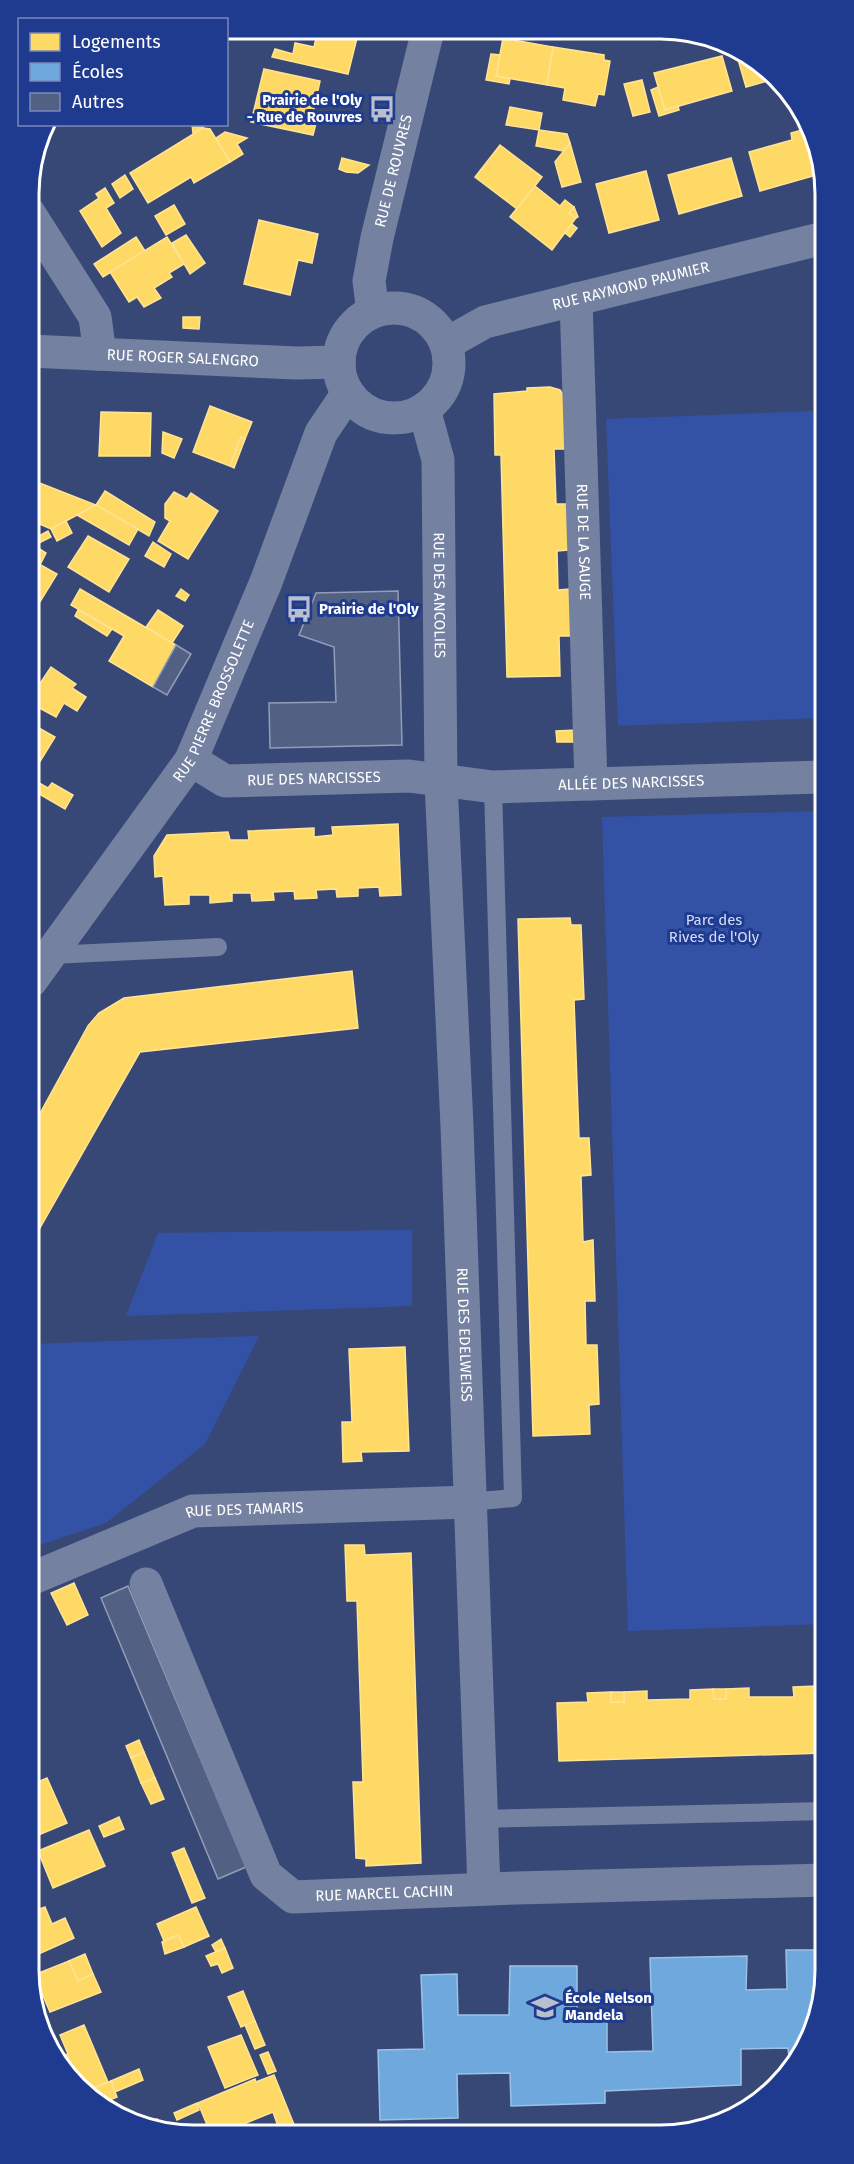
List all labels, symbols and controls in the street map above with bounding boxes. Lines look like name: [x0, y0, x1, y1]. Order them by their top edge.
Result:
legend: [18, 18, 228, 126]
text: Logements: [72, 31, 161, 53]
text: Écoles: [72, 60, 123, 83]
text: Autres: [72, 91, 124, 113]
place label: Prairie de l'Oly - Rue de Rouvres: [247, 91, 362, 126]
bus stop icon: Prairie de l'Oly - Rue de Rouvres: [367, 94, 397, 124]
street label: RUE DE ROUVRES: [371, 113, 416, 229]
street label: RUE RAYMOND PAUMIER: [550, 258, 711, 314]
street label: RUE ROGER SALENGRO: [106, 346, 259, 370]
street label: RUE DE LA SAUGE: [573, 483, 594, 600]
street label: RUE DES ANCOLIES: [430, 532, 449, 658]
bus stop icon: Prairie de l'Oly: [284, 594, 314, 624]
place label: Prairie de l'Oly: [319, 600, 419, 618]
street label: RUE PIERRE BROSSOLETTE: [169, 617, 258, 786]
street label: RUE DES NARCISSES: [247, 768, 381, 789]
street label: ALLÉE DES NARCISSES: [558, 772, 705, 794]
park label: Parc des Rives de l'Oly: [669, 911, 760, 946]
street label: RUE DES EDELWEISS: [453, 1267, 476, 1402]
street label: RUE DES TAMARIS: [183, 1498, 304, 1522]
street label: RUE MARCEL CACHIN: [315, 1882, 454, 1905]
place label: École Nelson Mandela: [565, 1989, 652, 2024]
school or university icon: École Nelson Mandela: [530, 1992, 560, 2022]

